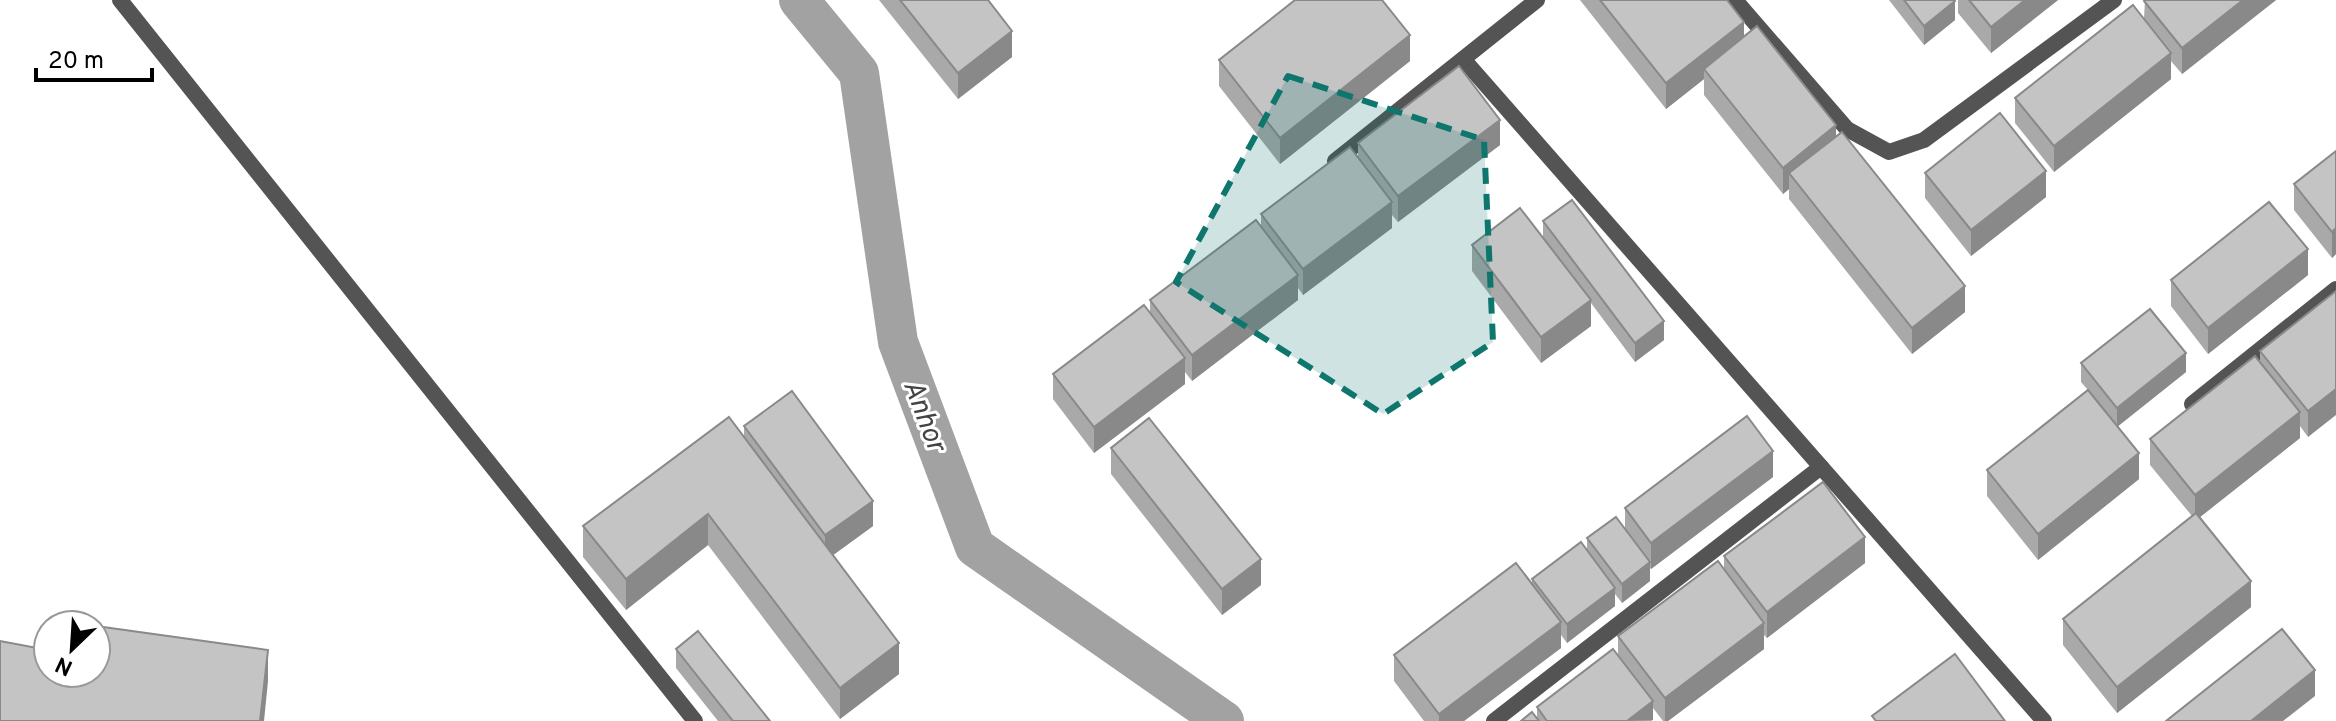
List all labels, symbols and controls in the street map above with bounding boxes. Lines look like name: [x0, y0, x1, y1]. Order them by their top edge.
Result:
scale bar: [36, 32, 152, 82]
text: 20 m: [48, 47, 104, 77]
water label: Anhor: [893, 375, 954, 459]
north arrow: [32, 609, 112, 689]
text: N: [52, 649, 77, 680]

